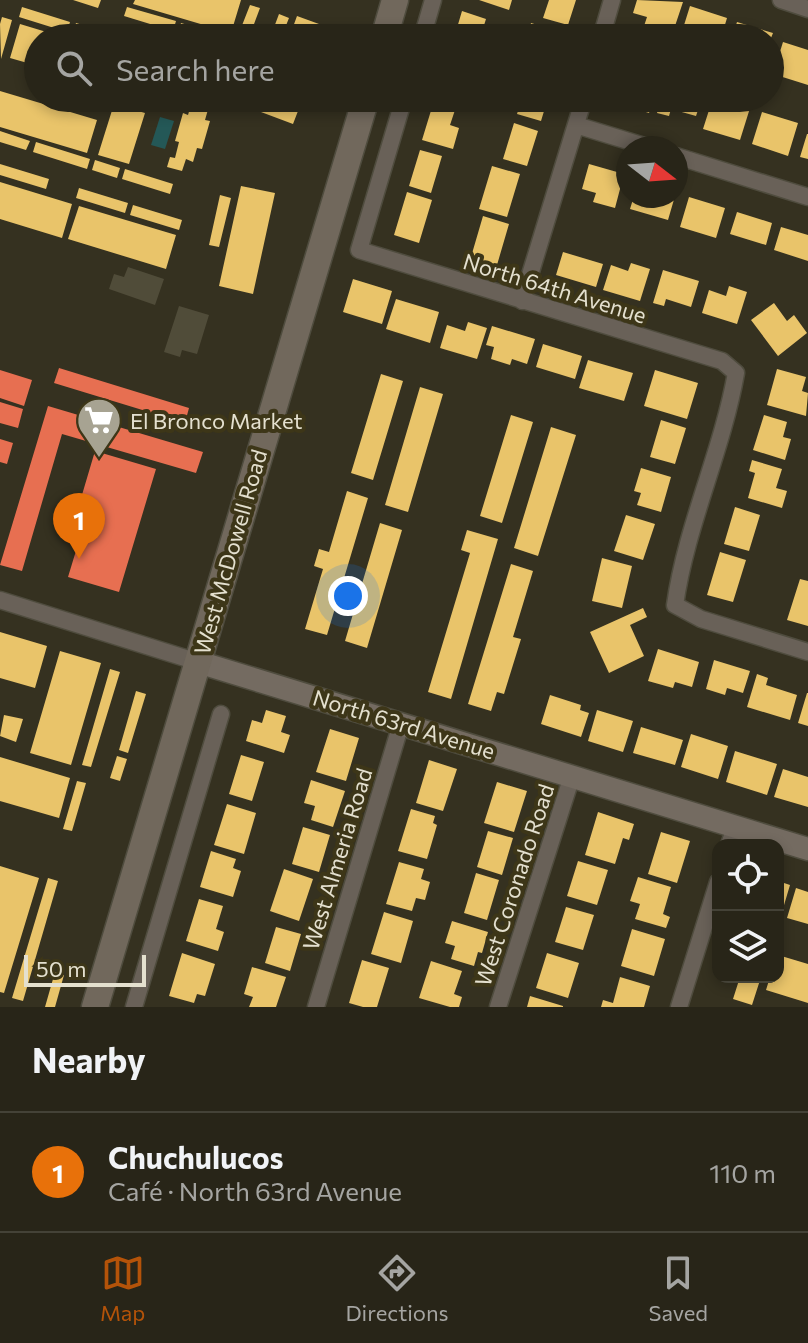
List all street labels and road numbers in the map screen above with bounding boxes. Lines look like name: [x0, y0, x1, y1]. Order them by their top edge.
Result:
street label: North 64th Avenue: [460, 247, 650, 329]
street label: West McDowell Road: [188, 446, 272, 658]
street label: North 63rd Avenue: [310, 683, 498, 765]
street label: West Almeria Road: [296, 765, 378, 953]
street label: West Coronado Road: [469, 780, 559, 990]

